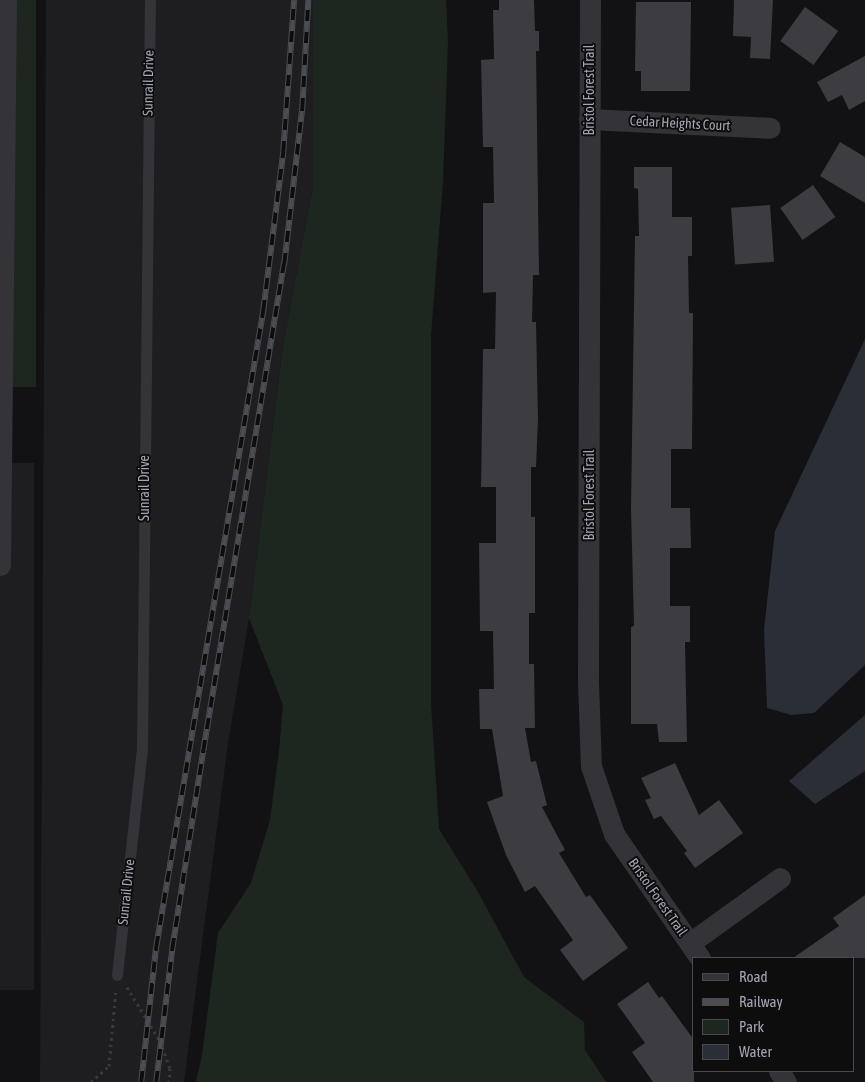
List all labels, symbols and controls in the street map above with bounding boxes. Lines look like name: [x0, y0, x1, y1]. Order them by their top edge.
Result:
street label: Bristol Forest Trail: [581, 45, 597, 135]
street label: Sunrail Drive: [139, 50, 157, 116]
street label: Cedar Heights Court: [629, 112, 731, 134]
street label: Bristol Forest Trail: [581, 450, 597, 540]
street label: Sunrail Drive: [136, 455, 152, 521]
street label: Bristol Forest Trail: [625, 855, 691, 939]
street label: Sunrail Drive: [114, 858, 138, 926]
legend: [692, 957, 855, 1072]
text: Road: [739, 968, 768, 985]
text: Railway: [739, 993, 783, 1010]
text: Park: [739, 1018, 764, 1035]
text: Water: [739, 1043, 772, 1060]

